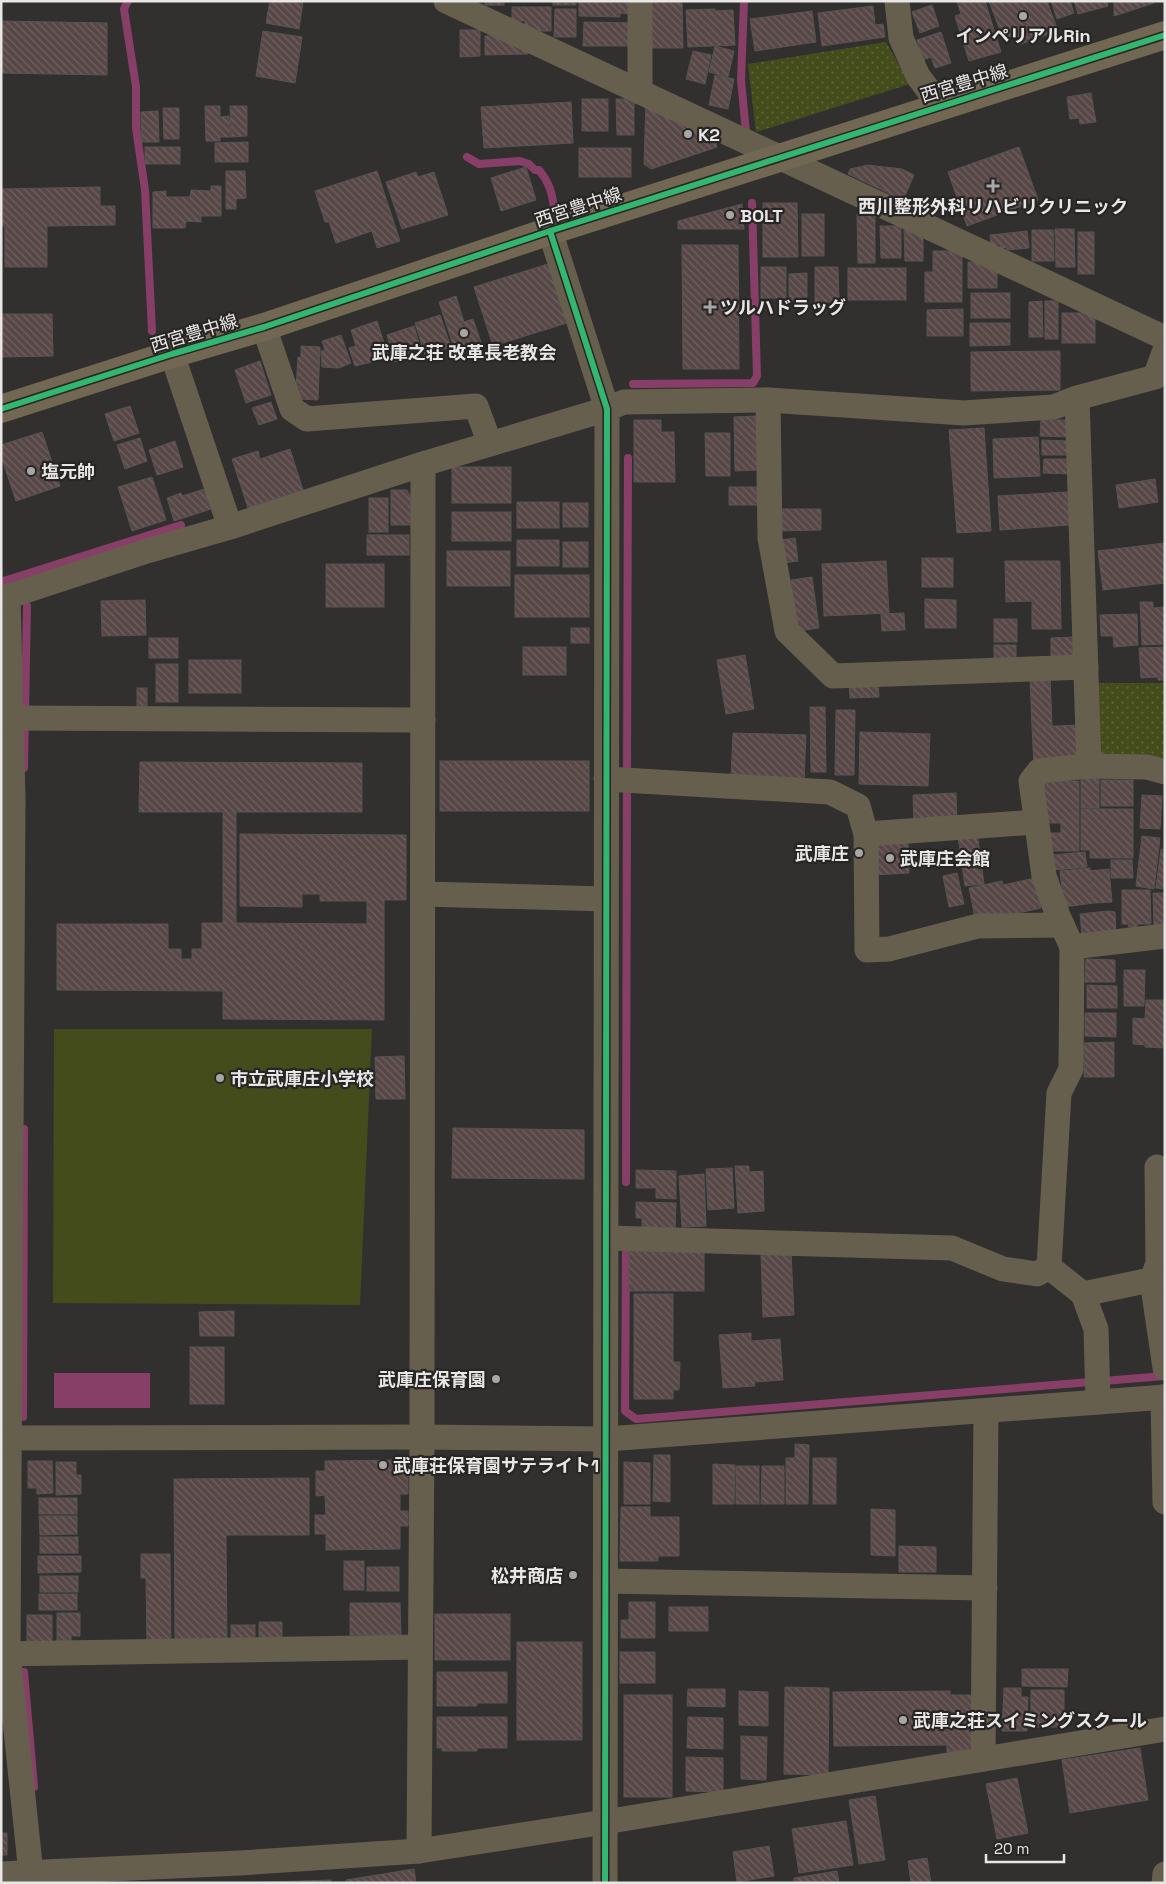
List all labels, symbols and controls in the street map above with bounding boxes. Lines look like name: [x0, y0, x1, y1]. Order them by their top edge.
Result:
marker: インペリアルRin: [1017, 10, 1029, 22]
place label: インペリアルRin: [955, 24, 1091, 47]
street label: 西宮豊中線: [918, 59, 1010, 107]
place label: K2: [698, 123, 720, 146]
marker: K2: [682, 128, 694, 140]
marker: 西川整形外科リハビリクリニック: [986, 179, 1000, 193]
street label: 西宮豊中線: [532, 182, 624, 232]
place label: 西川整形外科リハビリクリニック: [858, 195, 1128, 218]
place label: BOLT: [740, 204, 783, 227]
marker: BOLT: [724, 209, 736, 221]
place label: ツルハドラッグ: [720, 296, 846, 319]
marker: ツルハドラッグ: [704, 301, 716, 313]
street label: 西宮豊中線: [148, 309, 240, 357]
marker: 武庫之荘 改革長老教会: [458, 327, 470, 339]
place label: 武庫之荘 改革長老教会: [372, 341, 556, 364]
place label: 塩元帥: [41, 460, 95, 483]
marker: 塩元帥: [25, 465, 37, 477]
place label: 武庫庄: [795, 842, 849, 865]
marker: 武庫庄: [853, 847, 865, 859]
place label: 武庫庄会館: [900, 847, 990, 870]
marker: 武庫庄会館: [884, 852, 896, 864]
place label: 市立武庫庄小学校: [230, 1067, 374, 1090]
marker: 市立武庫庄小学校: [214, 1072, 226, 1084]
place label: 武庫庄保育園: [378, 1368, 486, 1391]
marker: 武庫庄保育園: [490, 1373, 502, 1385]
place label: 武庫荘保育園サテライト1: [393, 1454, 599, 1477]
marker: 武庫荘保育園サテライト1: [377, 1459, 389, 1471]
place label: 松井商店: [491, 1564, 563, 1587]
marker: 松井商店: [567, 1569, 579, 1581]
place label: 武庫之荘スイミングスクール: [913, 1709, 1147, 1732]
marker: 武庫之荘スイミングスクール: [897, 1714, 909, 1726]
scale bar: [986, 1832, 1064, 1864]
text: 20 m: [994, 1839, 1029, 1858]

